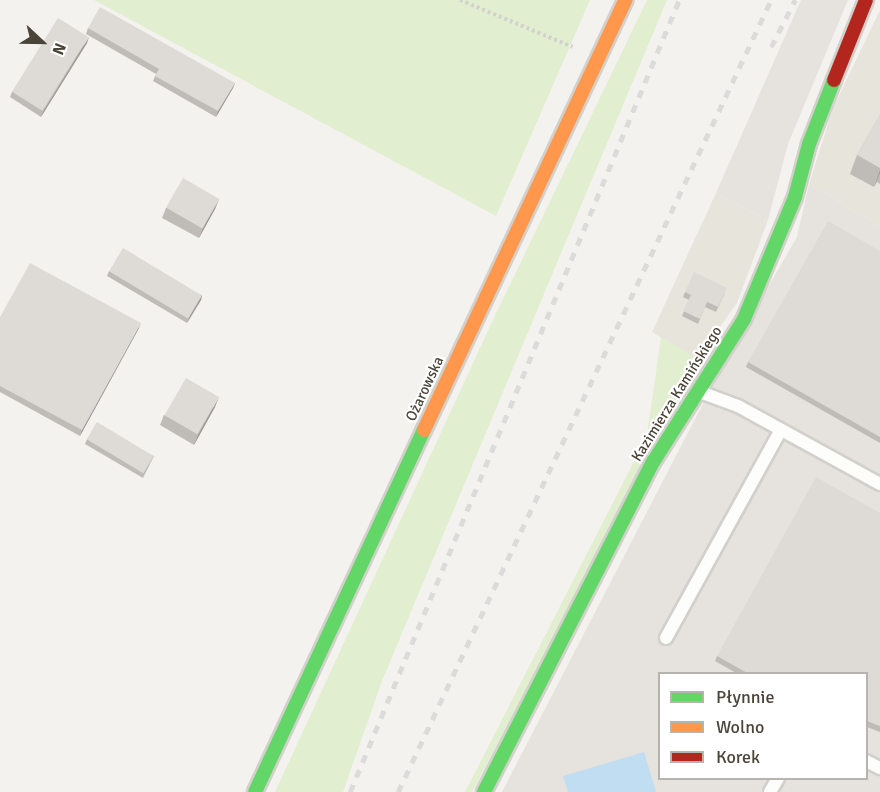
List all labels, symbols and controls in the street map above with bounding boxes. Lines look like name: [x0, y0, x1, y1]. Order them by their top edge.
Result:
north arrow: [12, 12, 72, 72]
text: N: [47, 40, 70, 58]
street label: Kazimierza Kamińskiego: [628, 323, 726, 465]
street label: Ożarowska: [402, 354, 448, 424]
legend: [658, 672, 868, 780]
text: Płynnie: [716, 686, 774, 708]
text: Wolno: [716, 716, 764, 738]
text: Korek: [716, 746, 760, 768]

